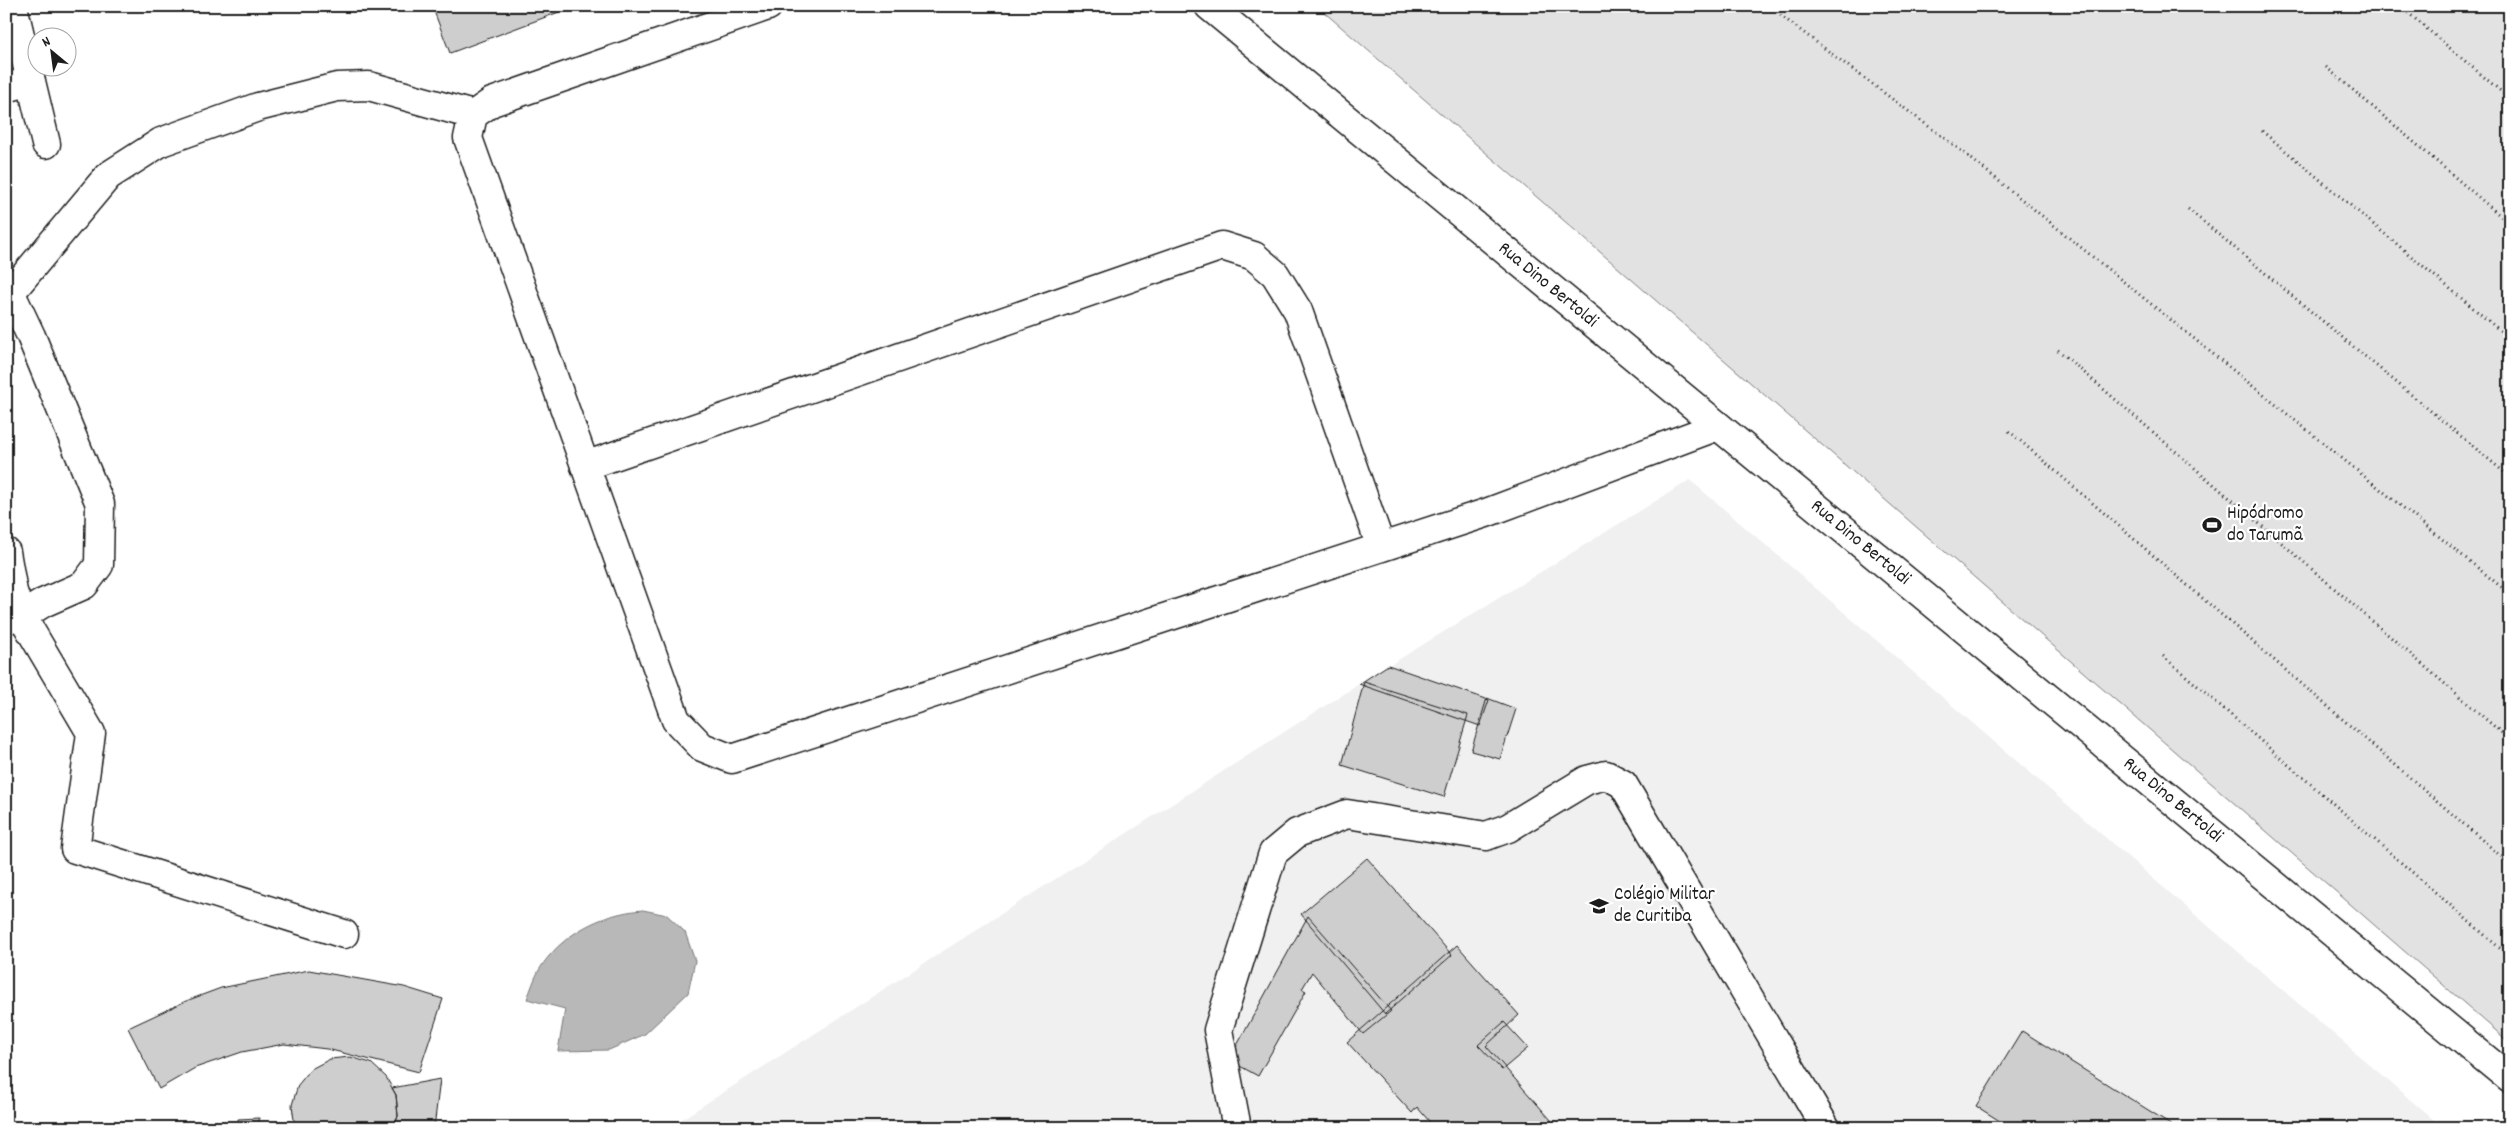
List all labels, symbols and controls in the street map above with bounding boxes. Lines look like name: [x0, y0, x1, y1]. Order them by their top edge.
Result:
north arrow: [28, 28, 78, 78]
text: N: [39, 32, 55, 53]
street label: Rua Dino Bertoldi: [1492, 236, 1604, 335]
street label: Rua Dino Bertoldi: [1804, 494, 1916, 593]
place label: Hipódromo do Tarumã: [2227, 501, 2304, 550]
sports icon: Hipódromo do Tarumã: [2201, 514, 2223, 536]
street label: Rua Dino Bertoldi: [2117, 751, 2229, 850]
place label: Colégio Militar de Curitiba: [1614, 882, 1715, 931]
school or university icon: Colégio Militar de Curitiba: [1588, 895, 1610, 917]

